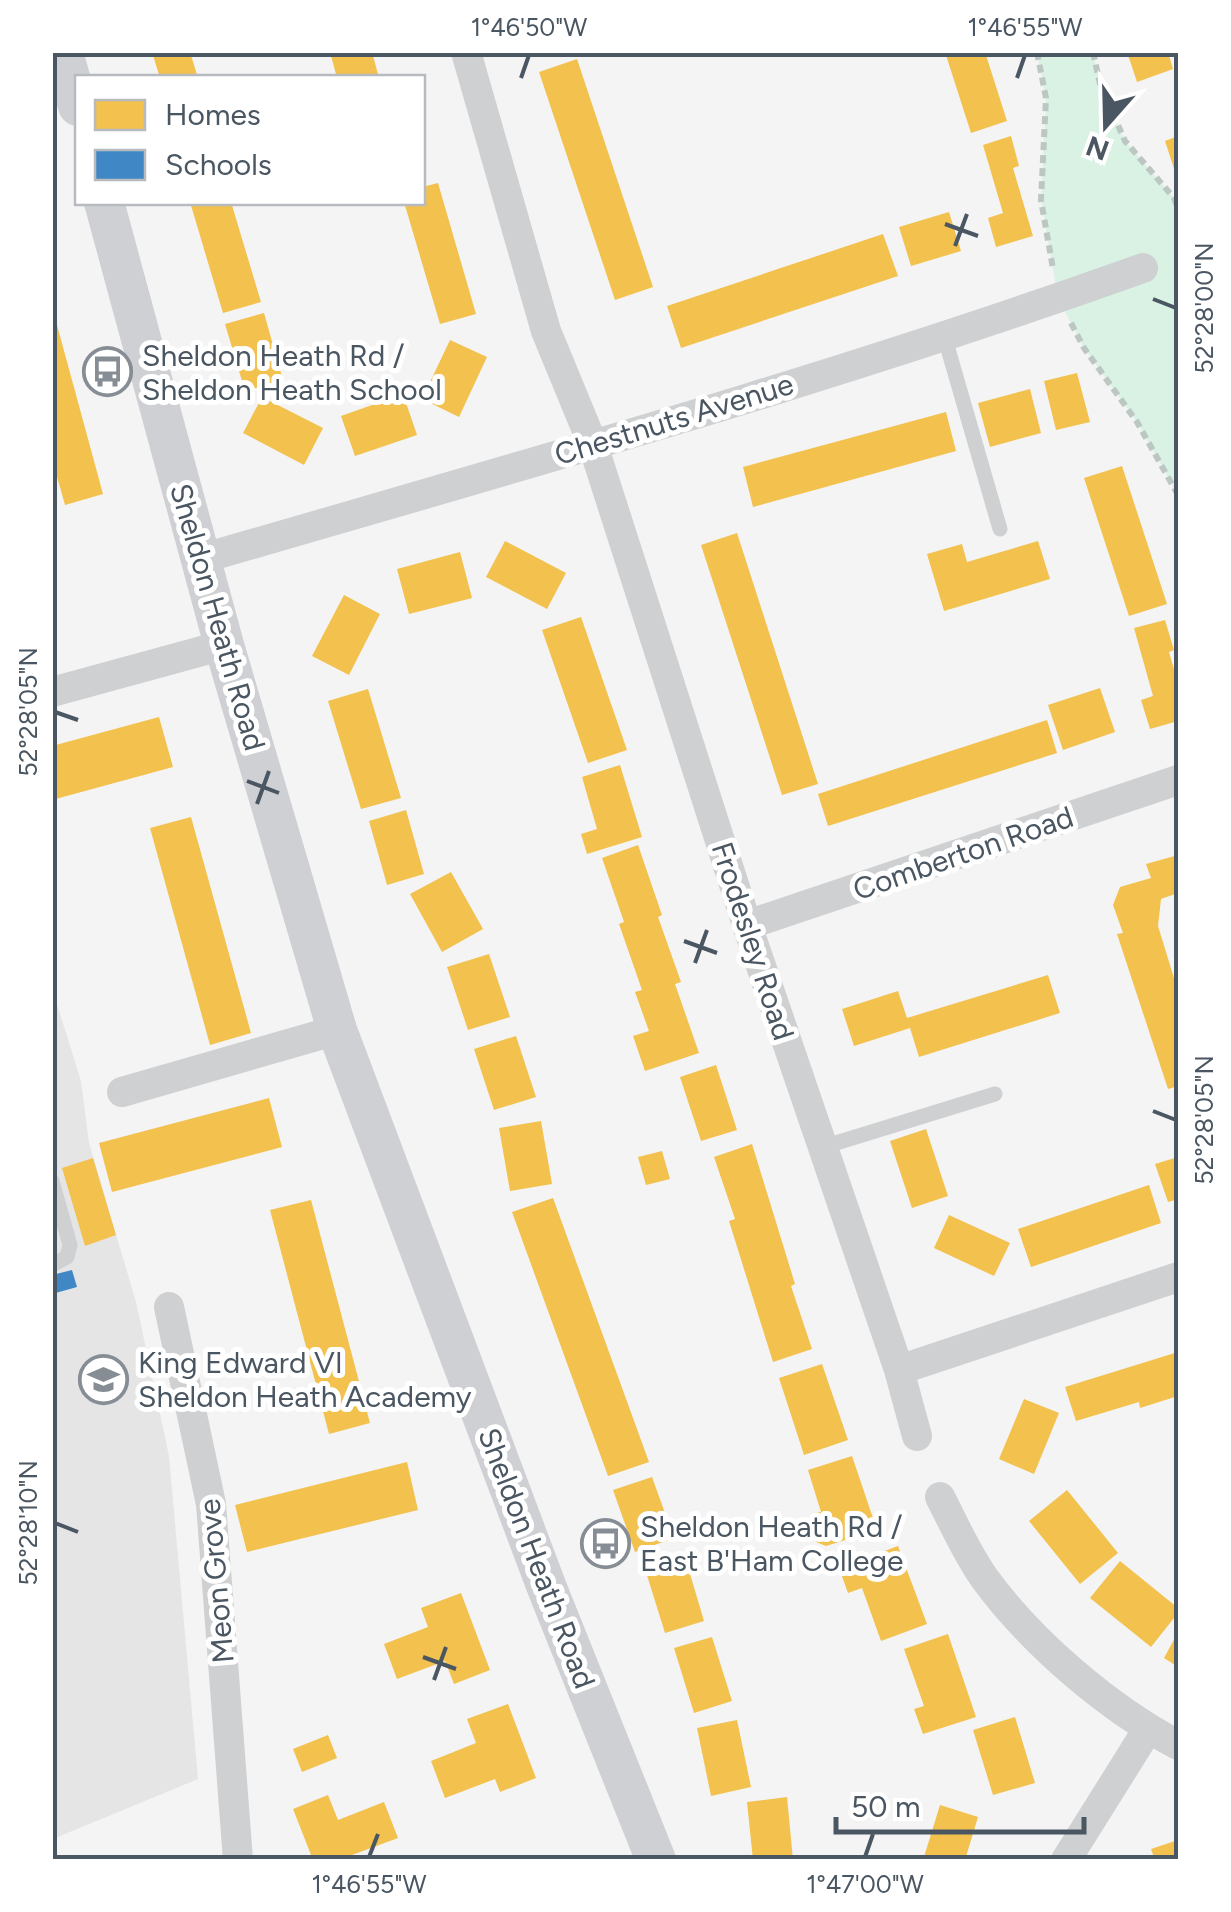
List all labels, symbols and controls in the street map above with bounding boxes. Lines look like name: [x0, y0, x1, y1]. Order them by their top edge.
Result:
text: 1°46'50"W: [471, 12, 587, 42]
text: 1°46'55"W: [968, 12, 1082, 42]
legend: [75, 75, 425, 205]
north arrow: [1056, 75, 1156, 175]
text: Homes: [165, 96, 261, 133]
text: N: [1081, 129, 1113, 168]
text: Schools: [165, 146, 272, 183]
text: 52°28'00"N: [1189, 242, 1219, 374]
place label: Sheldon Heath Rd / Sheldon Heath School: [142, 337, 442, 408]
bus stop icon: Sheldon Heath Rd / Sheldon Heath School: [81, 346, 133, 398]
street label: Chestnuts Avenue: [550, 365, 798, 473]
street label: Sheldon Heath Road: [162, 479, 274, 755]
text: 52°28'05"N: [13, 647, 43, 777]
street label: Comberton Road: [848, 798, 1078, 908]
street label: Frodesley Road: [704, 837, 802, 1045]
text: 52°28'05"N: [1189, 1055, 1219, 1185]
place label: King Edward VI Sheldon Heath Academy: [138, 1344, 472, 1415]
school or university icon: King Edward VI Sheldon Heath Academy: [77, 1353, 129, 1405]
street label: Sheldon Heath Road: [470, 1423, 604, 1693]
text: 52°28'10"N: [13, 1460, 43, 1586]
street label: Meon Grove: [190, 1497, 242, 1665]
place label: Sheldon Heath Rd / East B'Ham College: [640, 1508, 904, 1579]
bus stop icon: Sheldon Heath Rd / East B'Ham College: [579, 1517, 631, 1569]
scale bar: [836, 1772, 1084, 1834]
text: 50 m: [851, 1788, 920, 1825]
text: 1°46'55"W: [312, 1869, 426, 1899]
text: 1°47'00"W: [806, 1869, 924, 1899]

